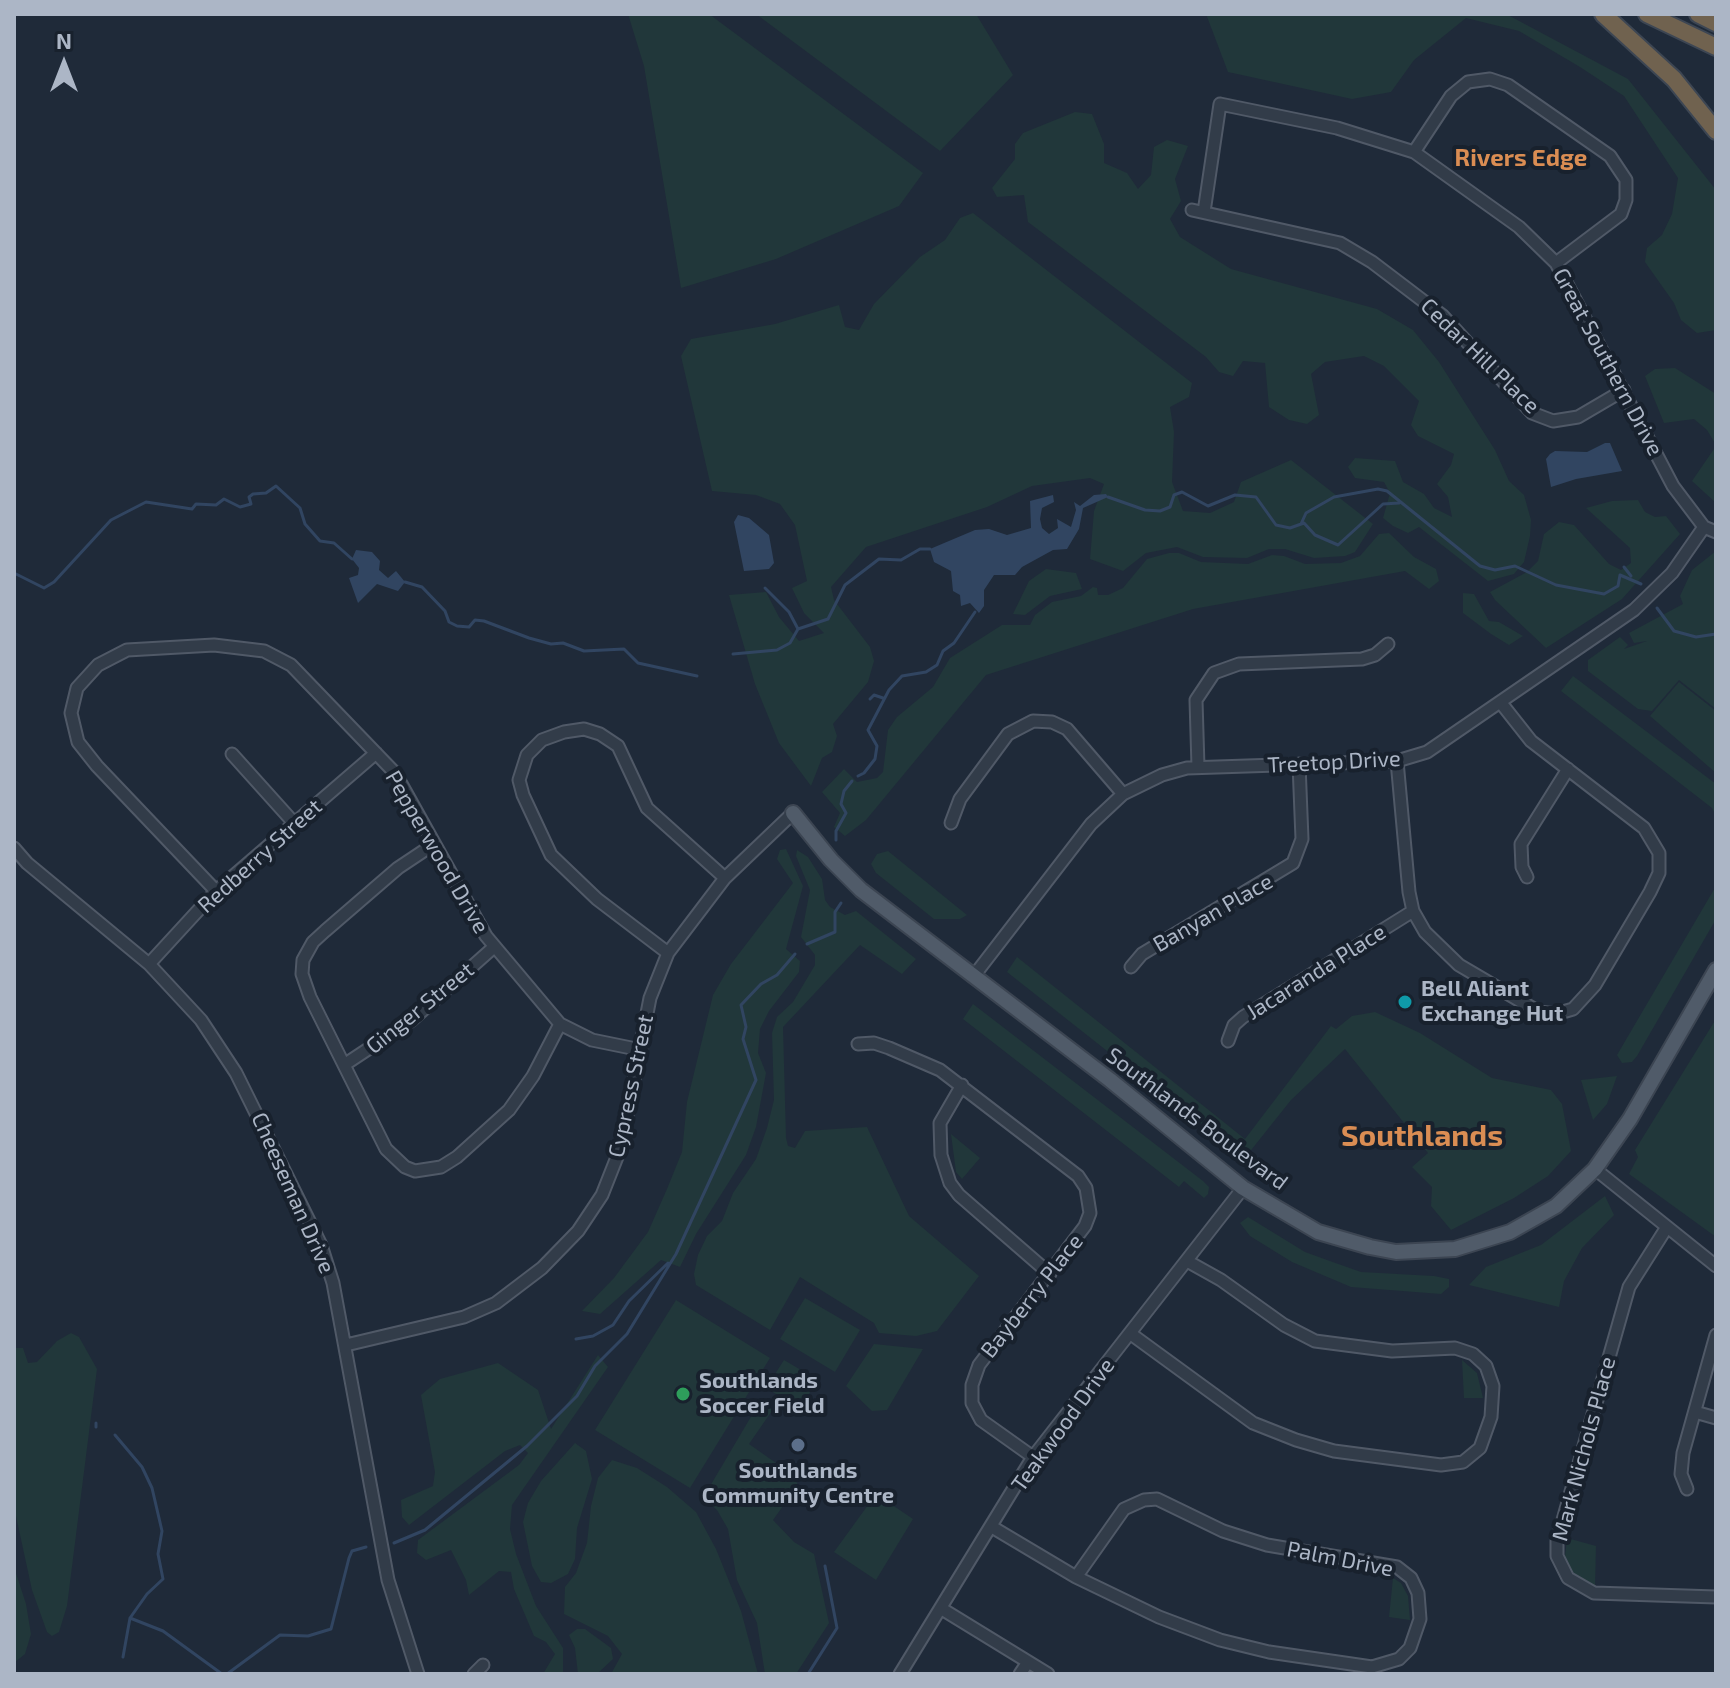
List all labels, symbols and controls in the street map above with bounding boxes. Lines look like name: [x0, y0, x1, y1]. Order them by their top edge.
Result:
north arrow: [24, 24, 104, 104]
text: N: [56, 27, 72, 53]
district label: Rivers Edge: [1455, 144, 1587, 172]
street label: Great Southern Drive: [1547, 264, 1669, 460]
street label: Cedar Hill Place: [1415, 293, 1545, 419]
street label: Treetop Drive: [1267, 745, 1401, 779]
street label: Pepperwood Drive: [380, 766, 494, 938]
street label: Redberry Street: [193, 793, 327, 919]
street label: Banyan Place: [1148, 868, 1278, 958]
street label: Jacaranda Place: [1241, 919, 1391, 1025]
street label: Ginger Street: [361, 957, 479, 1059]
place label: Bell Aliant Exchange Hut: [1421, 976, 1563, 1028]
marker: Bell Aliant Exchange Hut: [1396, 993, 1414, 1011]
street label: Cypress Street: [603, 1012, 659, 1160]
street label: Southlands Boulevard: [1101, 1042, 1293, 1196]
street label: Cheeseman Drive: [246, 1109, 340, 1277]
district label: Southlands: [1341, 1118, 1503, 1154]
street label: Bayberry Place: [975, 1229, 1089, 1363]
street label: Teakwood Drive: [1006, 1353, 1120, 1497]
street label: Mark Nichols Place: [1547, 1354, 1621, 1544]
place label: Southlands Soccer Field: [699, 1368, 825, 1420]
marker: Southlands Soccer Field: [674, 1385, 692, 1403]
marker: Southlands Community Centre: [789, 1436, 807, 1454]
place label: Southlands Community Centre: [702, 1458, 894, 1510]
street label: Palm Drive: [1285, 1536, 1395, 1582]

